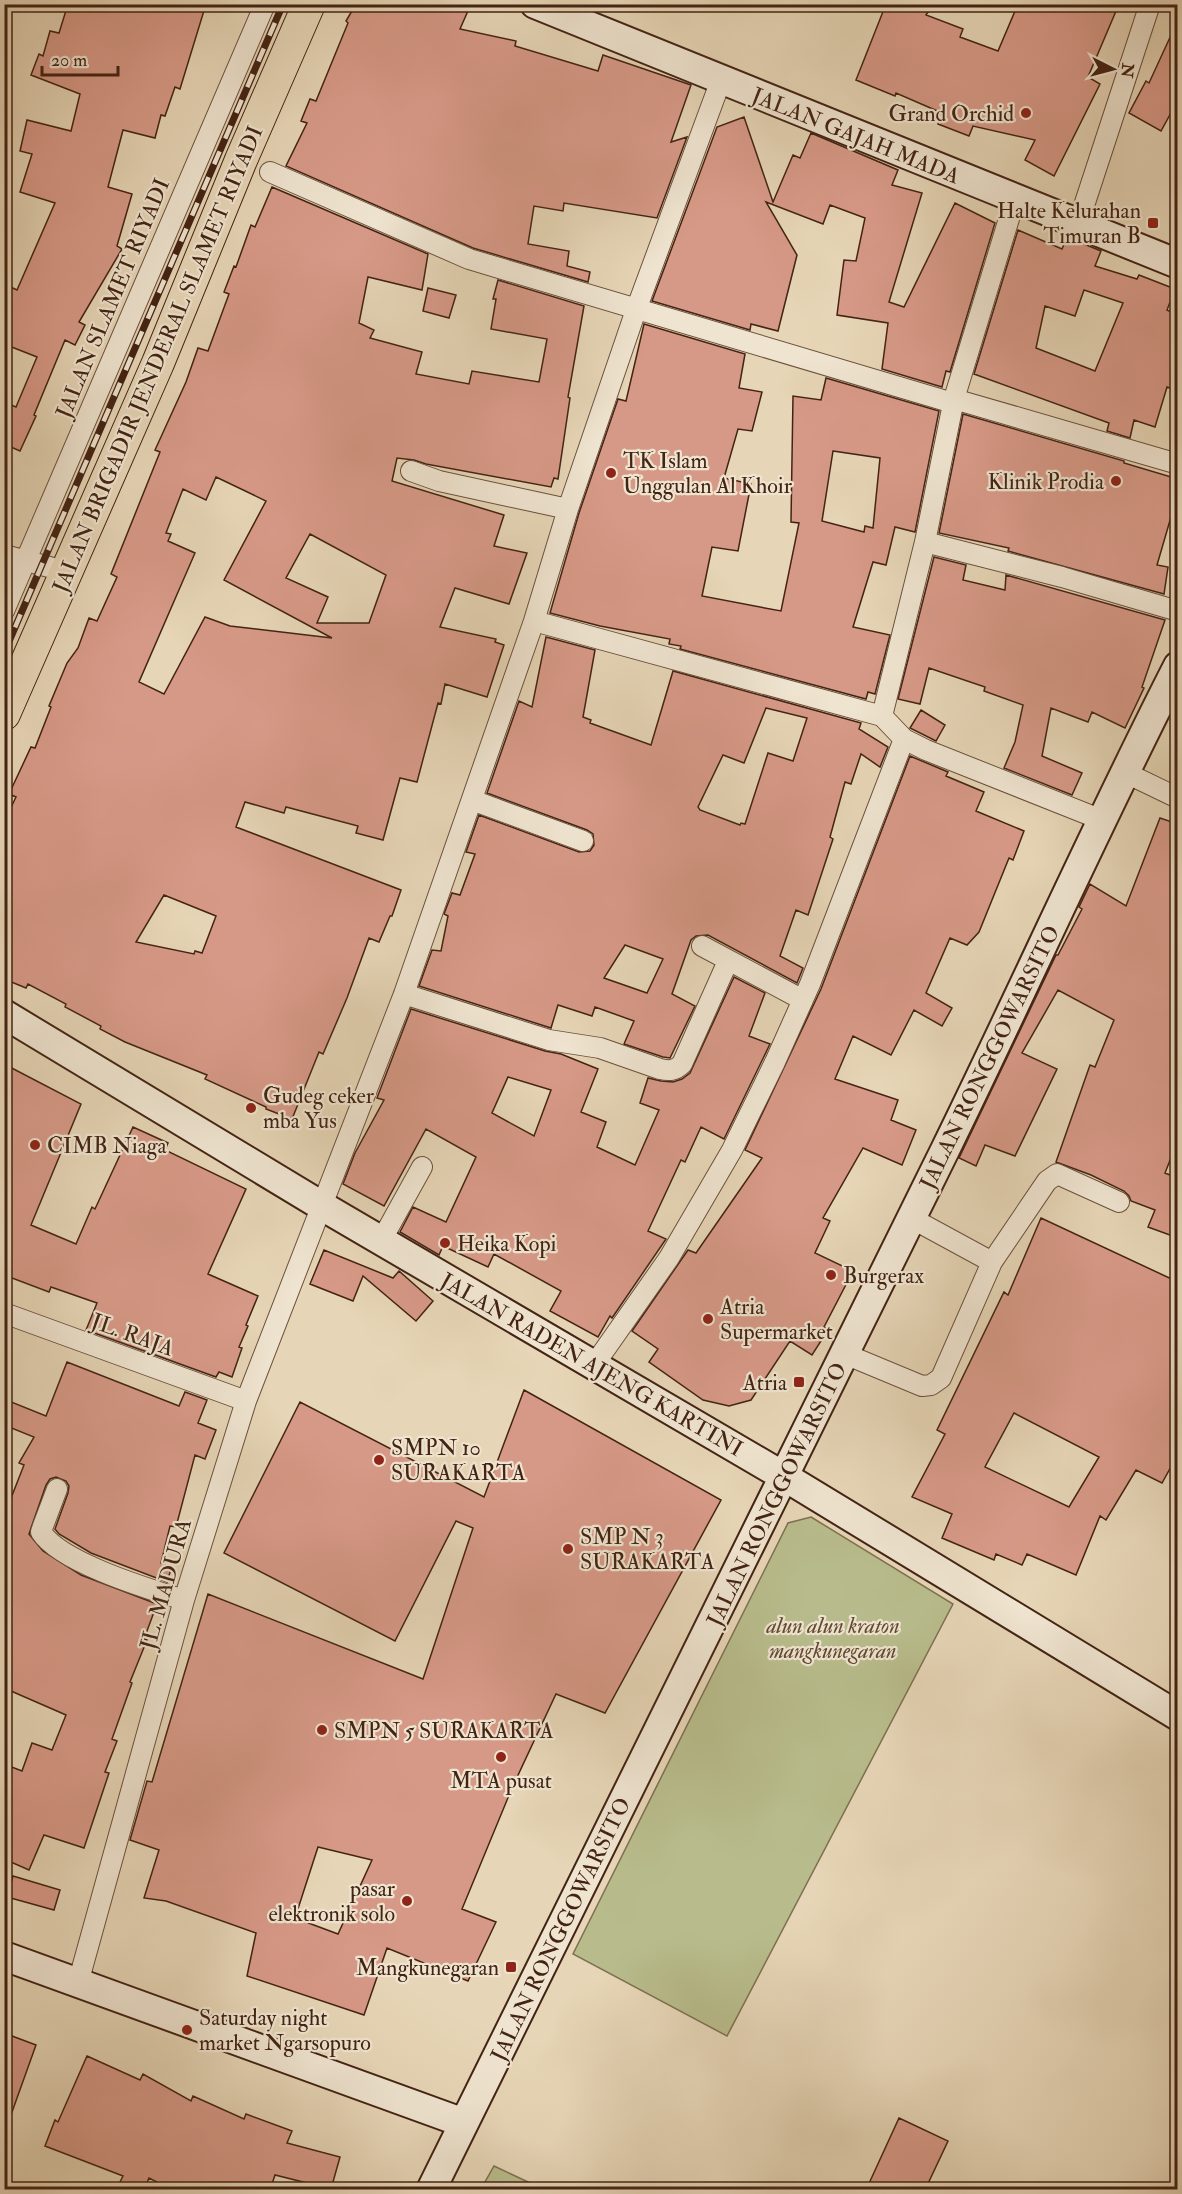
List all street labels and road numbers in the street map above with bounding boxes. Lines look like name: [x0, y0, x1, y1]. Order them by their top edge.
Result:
street label: JALAN GAJAH MADA: [747, 81, 964, 190]
street label: JALAN BRIGADIR JENDERAL SLAMET RIYADI: [46, 122, 269, 598]
street label: JALAN SLAMET RIYADI: [49, 174, 176, 423]
street label: JALAN RONGGOWARSITO: [913, 921, 1066, 1195]
street label: JALAN RADEN AJENG KARTINI: [434, 1266, 748, 1463]
street label: JL. RAJA: [87, 1307, 178, 1363]
street label: JALAN RONGGOWARSITO: [700, 1358, 853, 1632]
street label: JL. MADURA: [134, 1516, 198, 1654]
street label: JALAN RONGGOWARSITO: [484, 1793, 637, 2067]

